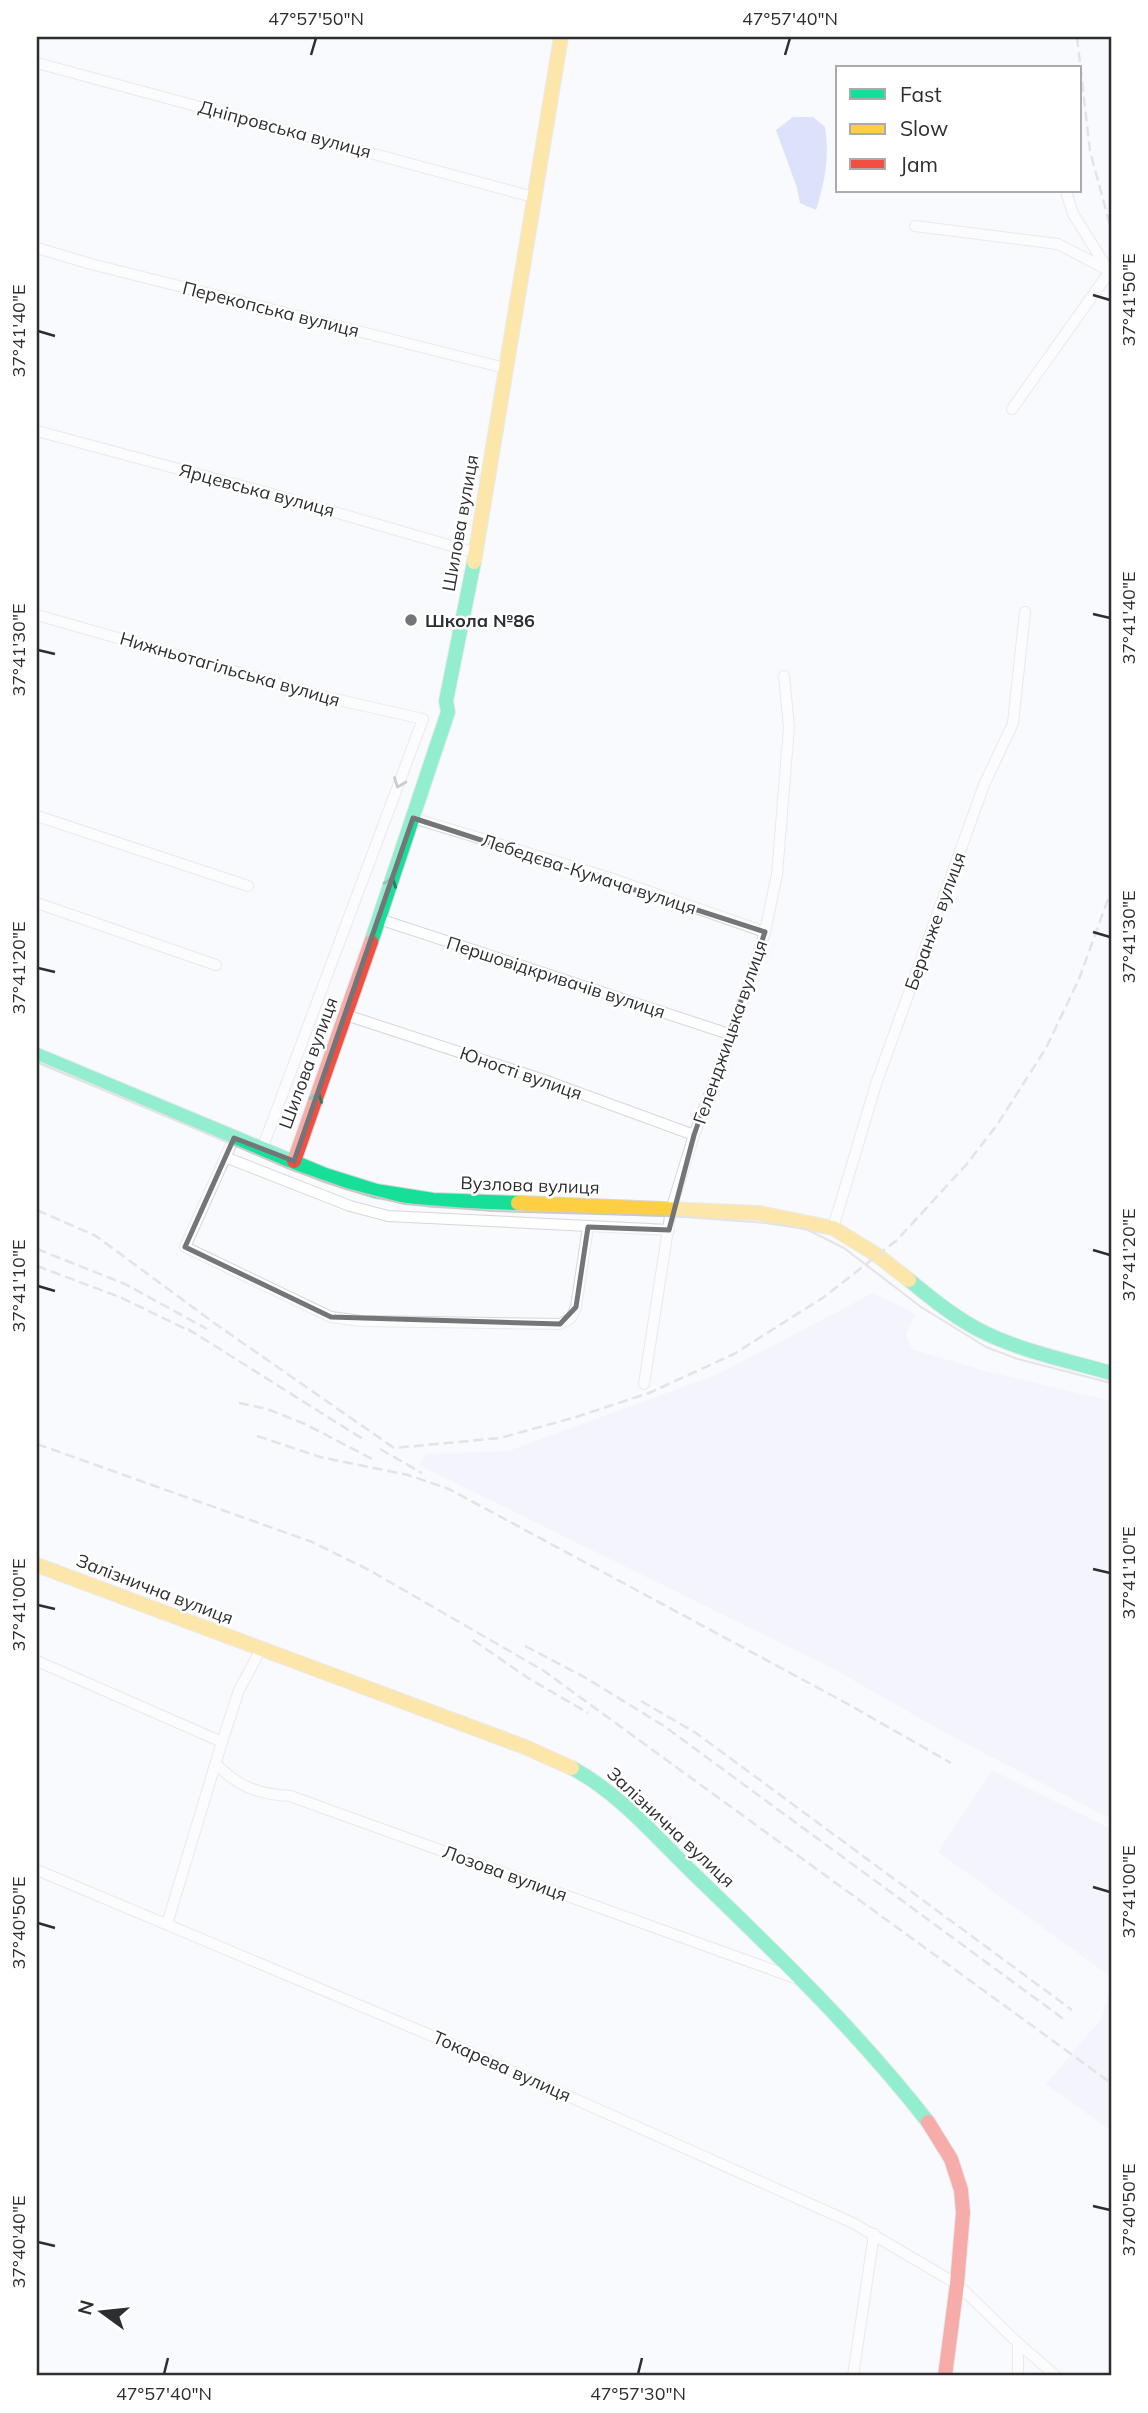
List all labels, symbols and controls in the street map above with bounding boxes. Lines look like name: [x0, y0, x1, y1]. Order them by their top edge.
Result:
text: 47°57'50"N: [268, 7, 364, 30]
text: 47°57'40"N: [742, 7, 838, 30]
legend: [836, 66, 1082, 192]
text: Fast: [900, 81, 942, 107]
street label: Дніпровська вулиця: [196, 95, 374, 163]
text: Slow: [900, 115, 948, 141]
text: Jam: [900, 151, 938, 177]
text: 37°41'50"E: [1117, 253, 1140, 347]
street label: Перекопська вулиця: [180, 276, 362, 342]
text: 37°41'40"E: [7, 284, 30, 378]
street label: Шилова вулиця: [437, 453, 483, 593]
street label: Ярцевська вулиця: [177, 458, 337, 522]
text: 37°41'40"E: [1117, 571, 1140, 665]
text: 37°41'30"E: [7, 603, 30, 697]
place label: Школа №86: [425, 609, 535, 632]
marker: Школа №86: [403, 612, 419, 628]
street label: Нижньотагільська вулиця: [117, 627, 343, 711]
one-way arrow: [394, 776, 408, 788]
street label: Лебедєва-Кумача вулиця: [479, 828, 699, 920]
street label: Беранже вулиця: [899, 849, 971, 993]
one-way arrow: [383, 876, 397, 889]
text: 37°41'30"E: [1117, 890, 1140, 984]
text: 37°41'20"E: [7, 921, 30, 1015]
street label: Першовідкривачів вулиця: [444, 931, 668, 1023]
street label: Геленджицька вулиця: [688, 937, 772, 1127]
street label: Шилова вулиця: [274, 994, 342, 1132]
street label: Юності вулиця: [457, 1041, 585, 1105]
one-way arrow: [309, 1091, 323, 1103]
street label: Вузлова вулиця: [460, 1171, 600, 1199]
text: 37°41'20"E: [1117, 1208, 1140, 1302]
text: 37°41'10"E: [7, 1239, 30, 1333]
text: 37°41'10"E: [1117, 1526, 1140, 1620]
street label: Залізнична вулиця: [73, 1548, 237, 1630]
text: 37°41'00"E: [7, 1558, 30, 1652]
street label: Залізнична вулиця: [602, 1762, 740, 1892]
street label: Лозова вулиця: [440, 1840, 570, 1906]
text: 37°41'00"E: [1117, 1845, 1140, 1939]
text: 37°40'50"E: [7, 1876, 30, 1970]
street label: Токарева вулиця: [429, 2025, 575, 2107]
text: 37°40'50"E: [1117, 2163, 1140, 2257]
text: 37°40'40"E: [7, 2195, 30, 2289]
north arrow: [66, 2276, 136, 2346]
text: N: [72, 2298, 99, 2318]
text: 47°57'40"N: [116, 2382, 212, 2405]
text: 47°57'30"N: [590, 2382, 686, 2405]

